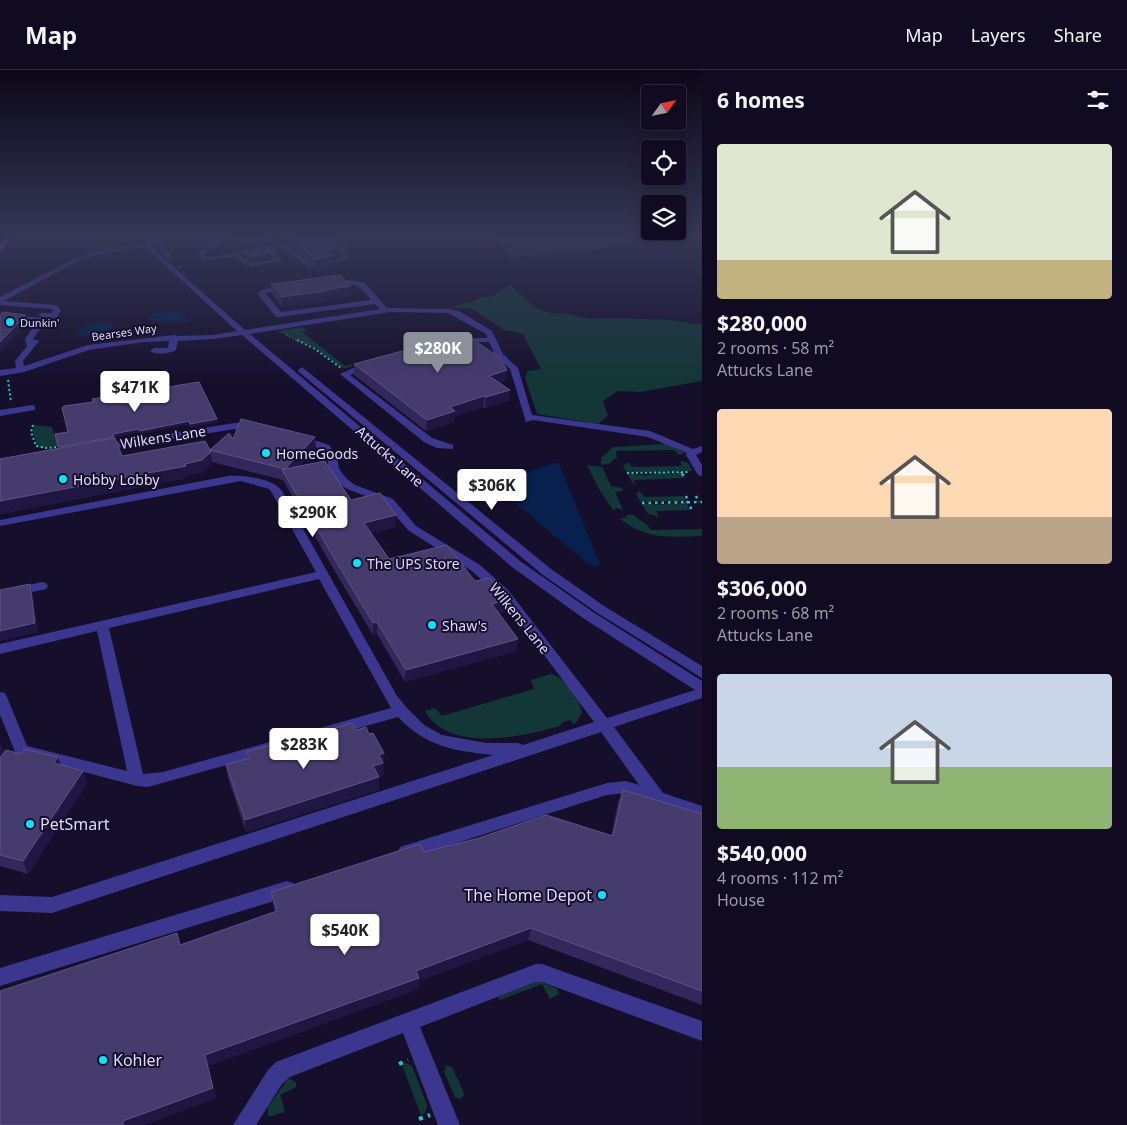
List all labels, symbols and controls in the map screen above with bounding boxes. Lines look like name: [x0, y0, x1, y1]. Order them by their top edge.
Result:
text: Map: [25, 18, 77, 51]
text: Map: [905, 23, 943, 47]
text: Layers: [971, 23, 1026, 47]
text: Share: [1054, 23, 1102, 47]
north arrow: [641, 85, 686, 130]
map controls: [641, 85, 686, 240]
text: 6 homes: [717, 86, 805, 114]
icon: filters: [1084, 86, 1112, 114]
button: locate: [641, 140, 686, 185]
icon: home: [870, 177, 960, 267]
button: layers: [641, 195, 686, 240]
text: $280,000: [717, 309, 807, 337]
place label: Dunkin': [20, 315, 60, 330]
marker: Dunkin': [4, 316, 16, 328]
street label: Bearses Way: [91, 320, 158, 344]
pin: $280K: [403, 332, 473, 374]
text: $280K: [414, 337, 462, 359]
text: 2 rooms · 58 m²: [717, 337, 834, 359]
text: Attucks Lane: [717, 359, 813, 381]
pin: $471K: [100, 370, 170, 413]
text: $471K: [111, 376, 159, 398]
street label: Wilkens Lane: [119, 421, 207, 453]
street label: Attucks Lane: [352, 421, 428, 491]
icon: home: [870, 442, 960, 532]
place label: HomeGoods: [276, 444, 359, 463]
marker: HomeGoods: [260, 447, 272, 459]
pin: $306K: [457, 468, 527, 511]
place label: Hobby Lobby: [73, 470, 160, 489]
marker: Hobby Lobby: [57, 473, 69, 485]
text: $306K: [468, 474, 516, 496]
pin: $290K: [278, 496, 348, 538]
text: $290K: [289, 501, 337, 523]
place label: The UPS Store: [367, 554, 460, 573]
marker: The UPS Store: [351, 557, 363, 569]
text: $306,000: [717, 574, 807, 602]
street label: Wilkens Lane: [485, 578, 555, 658]
text: 2 rooms · 68 m²: [717, 602, 834, 624]
place label: Shaw's: [442, 616, 487, 635]
marker: Shaw's: [426, 619, 438, 631]
text: Attucks Lane: [717, 624, 813, 646]
icon: home: [870, 707, 960, 797]
pin: $283K: [269, 728, 339, 770]
text: $283K: [280, 733, 328, 755]
place label: PetSmart: [40, 813, 110, 835]
marker: PetSmart: [24, 818, 36, 830]
text: $540,000: [717, 839, 807, 867]
text: 4 rooms · 112 m²: [717, 867, 843, 889]
place label: The Home Depot: [464, 884, 592, 906]
marker: The Home Depot: [596, 889, 608, 901]
text: House: [717, 889, 765, 911]
pin: $540K: [310, 914, 380, 956]
text: $540K: [321, 919, 369, 941]
place label: Kohler: [113, 1049, 163, 1071]
marker: Kohler: [97, 1054, 109, 1066]

